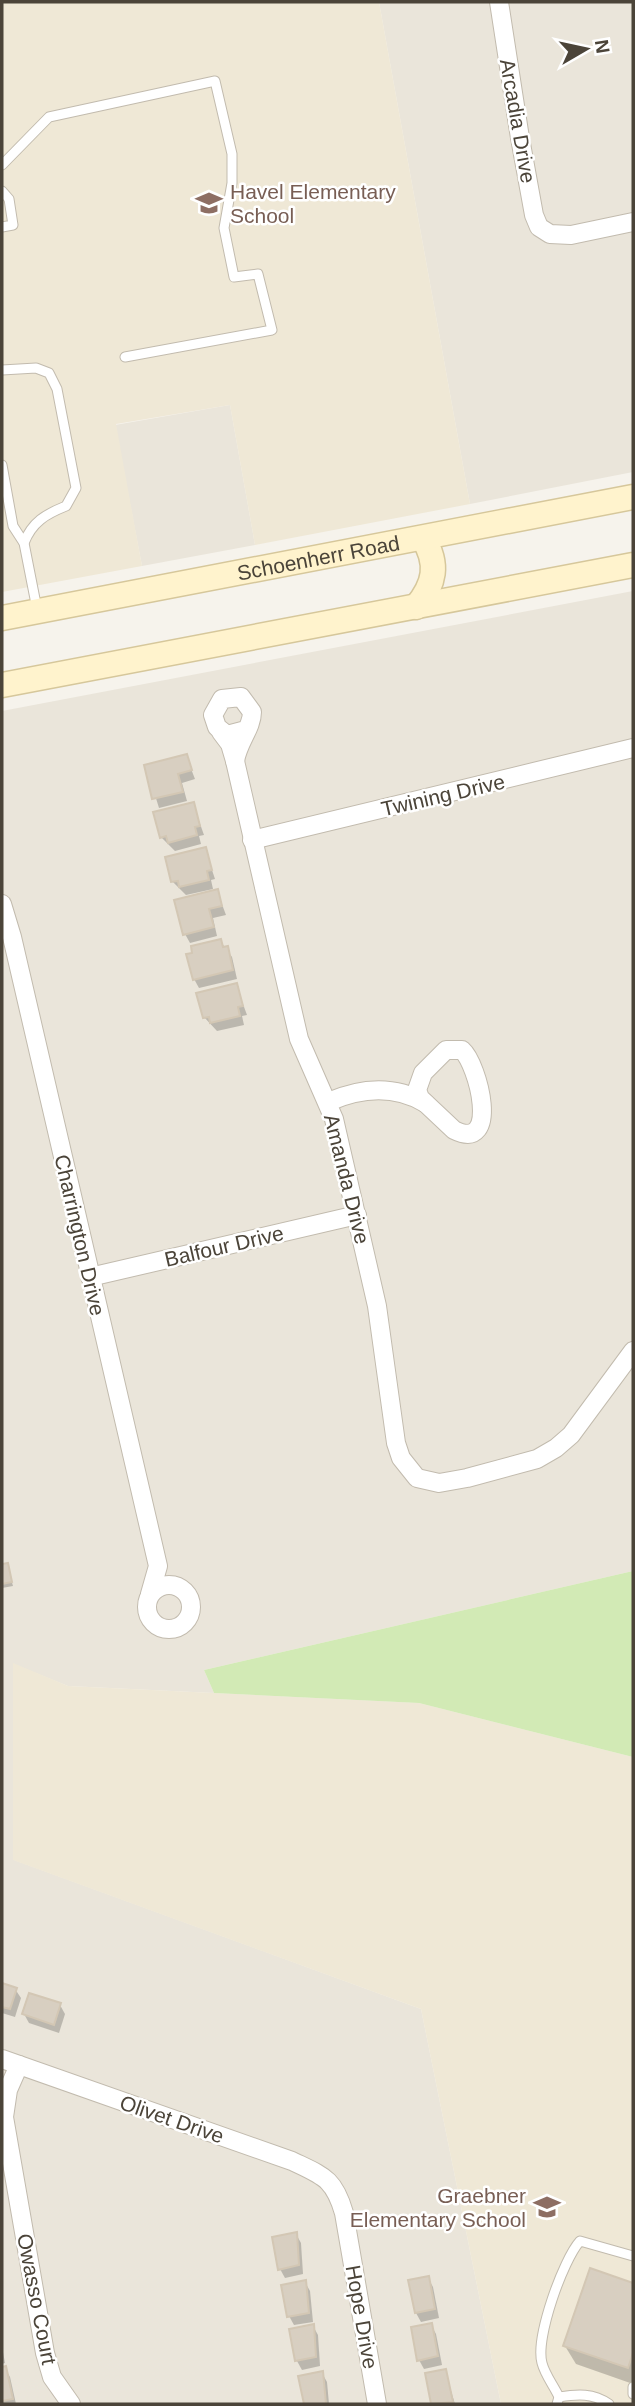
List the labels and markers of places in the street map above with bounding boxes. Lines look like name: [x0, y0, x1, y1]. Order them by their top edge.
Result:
place label: Havel Elementary School: [230, 180, 396, 227]
school or university icon: Havel Elementary School: [194, 188, 224, 218]
place label: Graebner Elementary School: [350, 2184, 526, 2231]
school or university icon: Graebner Elementary School: [532, 2192, 562, 2222]

